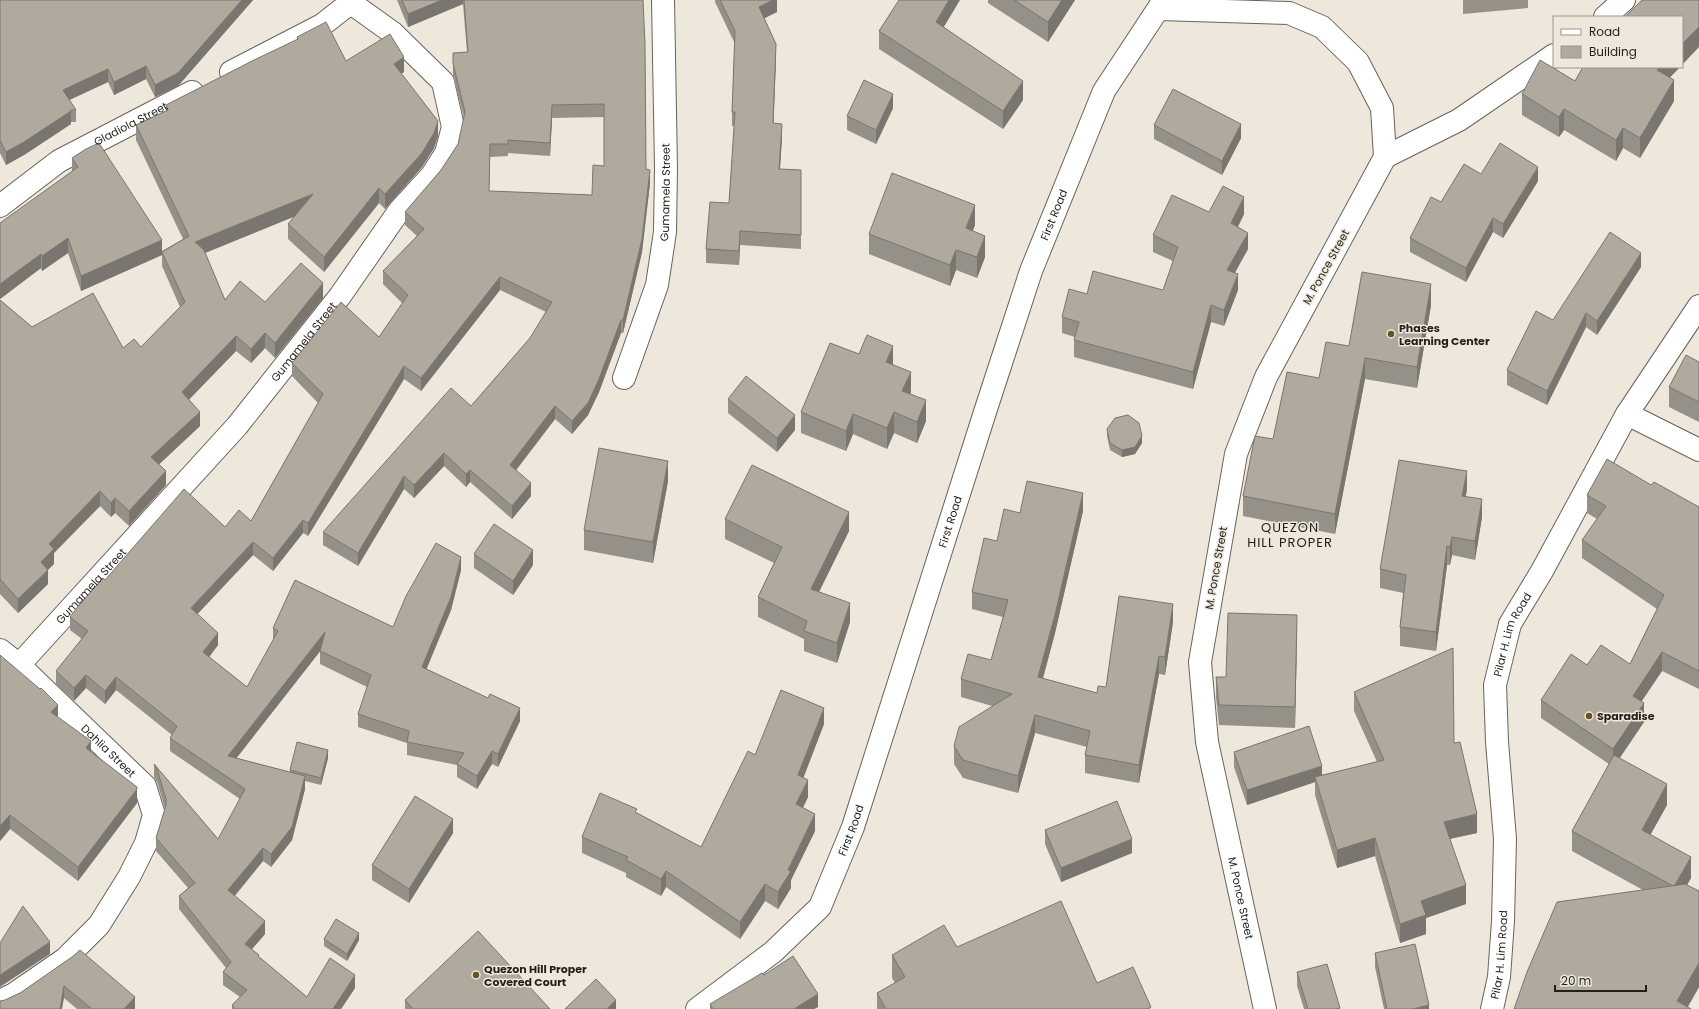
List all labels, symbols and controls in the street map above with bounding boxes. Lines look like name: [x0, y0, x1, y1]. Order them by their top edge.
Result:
legend: [1553, 16, 1683, 68]
text: Road: [1589, 23, 1620, 40]
text: Building: [1589, 43, 1637, 60]
street label: Gladiola Street: [91, 98, 170, 150]
street label: Gumamela Street: [656, 143, 674, 242]
street label: First Road: [1036, 187, 1071, 243]
street label: M. Ponce Street: [1299, 226, 1353, 308]
street label: Gumamela Street: [267, 298, 340, 385]
place label: Phases Learning Center: [1399, 320, 1490, 349]
marker: Phases Learning Center: [1386, 329, 1396, 339]
street label: First Road: [934, 494, 966, 550]
district label: QUEZON HILL PROPER: [1247, 518, 1333, 552]
street label: M. Ponce Street: [1201, 525, 1231, 611]
street label: Gumamela Street: [52, 544, 130, 628]
street label: Pilar H. Lim Road: [1489, 589, 1535, 678]
place label: Sparadise: [1597, 708, 1655, 724]
marker: Sparadise: [1584, 711, 1594, 721]
street label: Dahlia Street: [77, 721, 139, 781]
street label: First Road: [834, 802, 868, 858]
street label: M. Ponce Street: [1224, 855, 1258, 941]
street label: Pilar H. Lim Road: [1486, 910, 1511, 1001]
place label: Quezon Hill Proper Covered Court: [484, 961, 587, 990]
scale bar: [1555, 967, 1646, 993]
marker: Quezon Hill Proper Covered Court: [471, 970, 481, 980]
text: 20 m: [1561, 972, 1591, 989]

